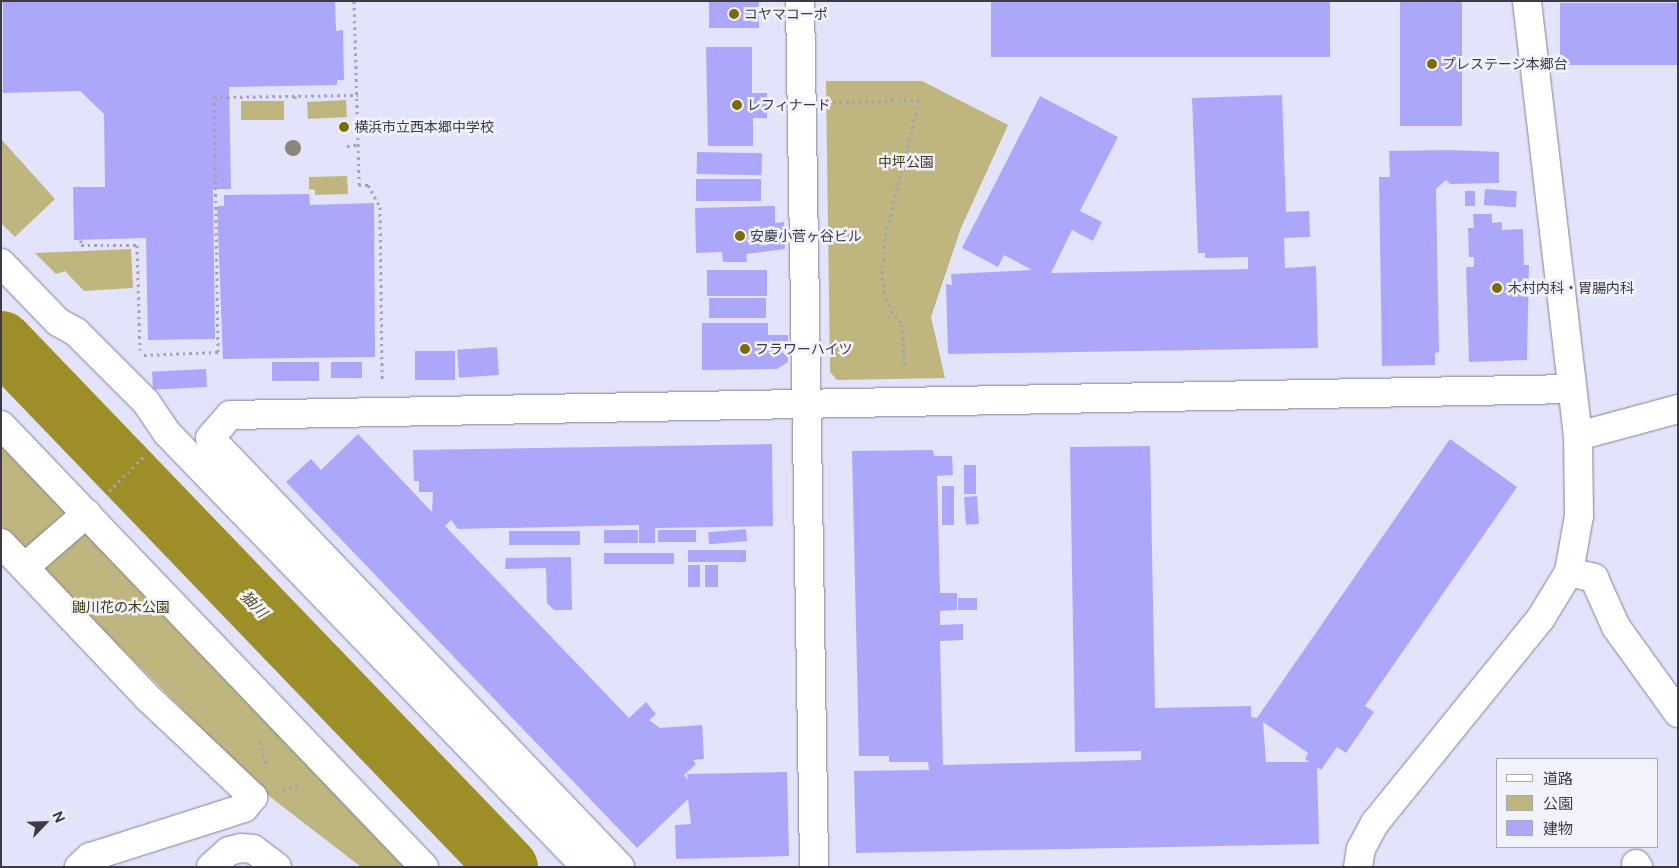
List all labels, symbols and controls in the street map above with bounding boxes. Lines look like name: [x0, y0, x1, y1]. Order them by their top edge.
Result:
place label: コヤマコーポ: [744, 6, 828, 22]
marker: コヤマコーポ: [728, 8, 740, 20]
place label: プレステージ本郷台: [1442, 56, 1568, 72]
marker: プレステージ本郷台: [1426, 58, 1438, 70]
place label: レフィナード: [747, 97, 831, 113]
marker: レフィナード: [731, 99, 743, 111]
place label: 横浜市立西本郷中学校: [354, 119, 494, 135]
marker: 横浜市立西本郷中学校: [338, 121, 350, 133]
park label: 中坪公園: [878, 154, 934, 170]
place label: 安慶小菅ヶ谷ビル: [750, 228, 862, 244]
marker: 安慶小菅ヶ谷ビル: [734, 230, 746, 242]
place label: 木村内科・胃腸内科: [1508, 280, 1634, 296]
marker: 木村内科・胃腸内科: [1490, 281, 1504, 295]
place label: フラワーハイツ: [755, 341, 853, 357]
marker: フラワーハイツ: [739, 343, 751, 355]
water label: 㹨川: [237, 587, 271, 621]
park label: 鼬川花の木公園: [72, 599, 170, 615]
legend: [1496, 758, 1659, 848]
text: 道路: [1543, 770, 1573, 787]
text: 公園: [1543, 795, 1573, 812]
north arrow: [20, 798, 70, 848]
text: N: [49, 809, 68, 825]
text: 建物: [1543, 820, 1573, 837]

